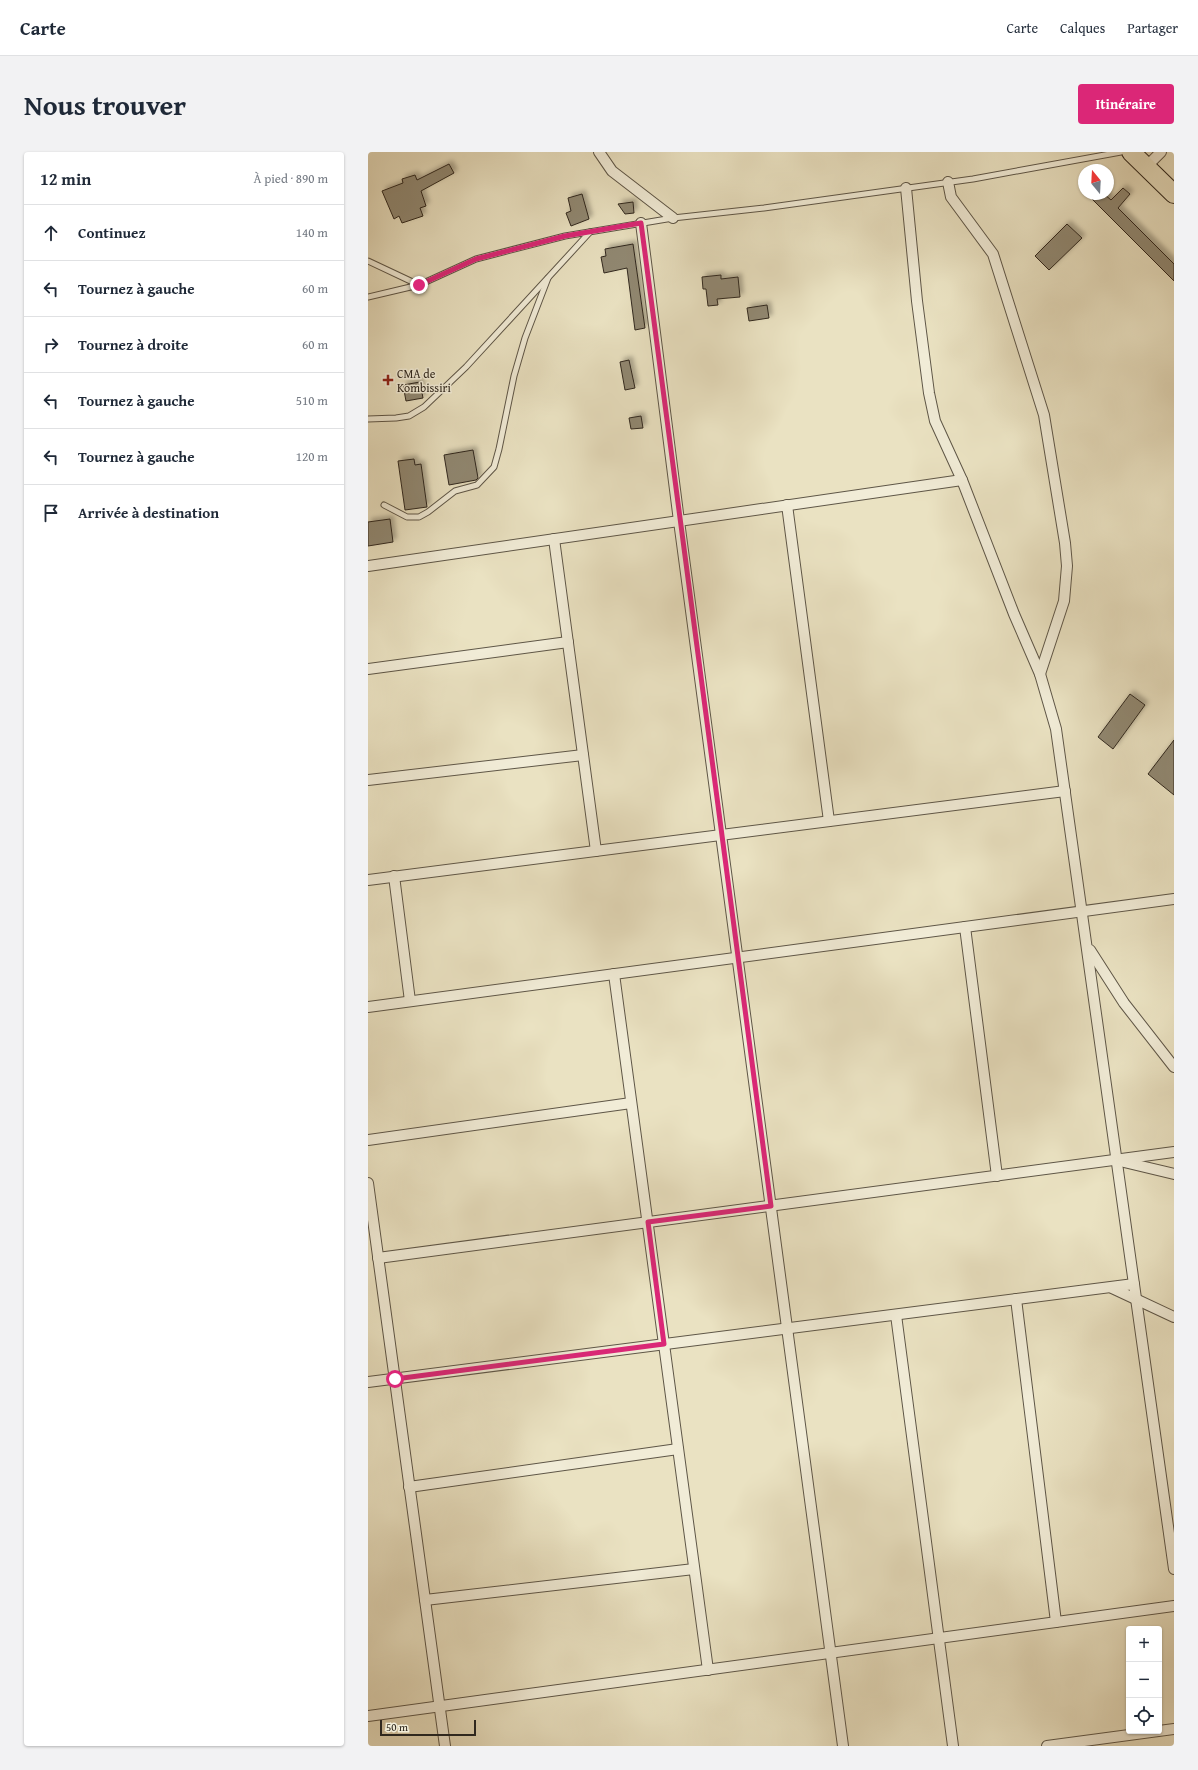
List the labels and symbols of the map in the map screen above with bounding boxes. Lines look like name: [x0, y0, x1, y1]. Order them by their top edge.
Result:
north arrow: [1078, 164, 1114, 200]
route end: [410, 276, 428, 294]
place label: CMA de Kombissiri: [397, 365, 451, 396]
marker: CMA de Kombissiri: [382, 374, 394, 386]
route start: [386, 1370, 404, 1388]
scale bar: [380, 1718, 476, 1737]

